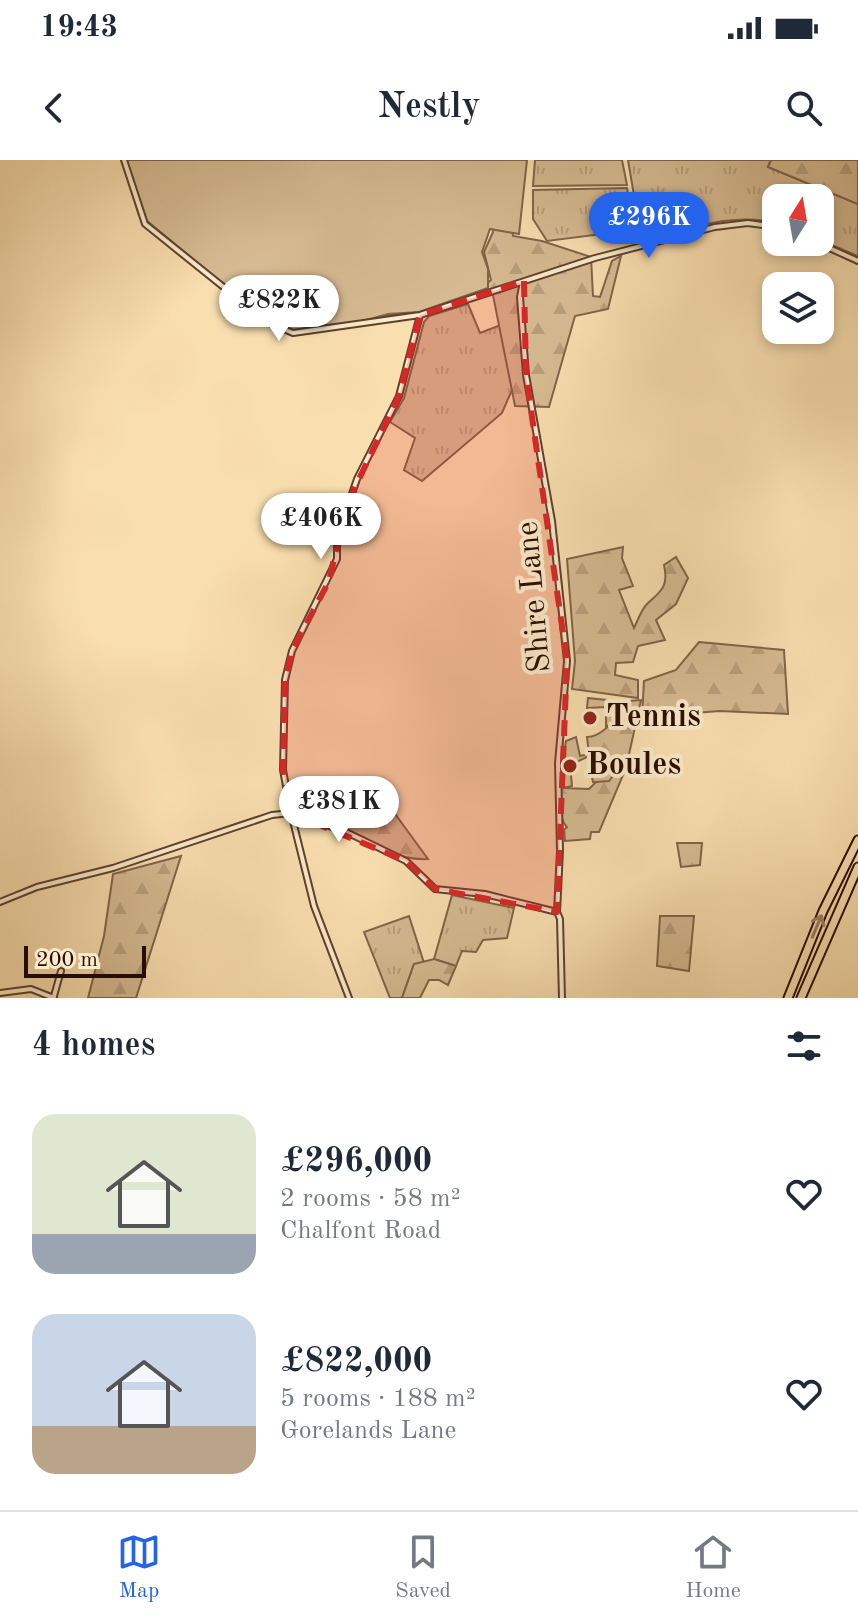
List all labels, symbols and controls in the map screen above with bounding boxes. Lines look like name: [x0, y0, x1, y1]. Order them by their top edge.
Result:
text: 19:43: [40, 13, 118, 43]
icon: back: [32, 86, 76, 130]
icon: search: [782, 86, 826, 130]
text: Nestly: [377, 90, 481, 126]
north arrow: [762, 184, 834, 256]
map controls: [762, 184, 834, 344]
pin: £296K: [593, 192, 705, 260]
text: £296K: [607, 205, 691, 231]
button: layers: [762, 272, 834, 344]
pin: £822K: [223, 275, 335, 343]
text: £822K: [237, 288, 321, 314]
pin: £406K: [265, 493, 377, 561]
text: £406K: [279, 506, 363, 532]
street label: Shire Lane: [512, 520, 558, 674]
place label: Tennis: [606, 702, 701, 734]
marker: Tennis: [581, 709, 599, 727]
place label: Boules: [586, 750, 681, 782]
marker: Boules: [561, 757, 579, 775]
pin: £381K: [283, 776, 395, 844]
text: £381K: [297, 789, 381, 815]
one-way arrow: [810, 914, 825, 938]
scale bar: [24, 942, 146, 978]
text: 200 m: [36, 949, 98, 971]
icon: filters: [782, 1024, 826, 1068]
text: 4 homes: [32, 1029, 155, 1063]
text: £296,000: [280, 1145, 432, 1179]
icon: home: [96, 1146, 192, 1242]
icon: heart: [782, 1172, 826, 1216]
text: 2 rooms · 58 m²: [280, 1186, 461, 1212]
text: Chalfont Road: [280, 1218, 441, 1244]
text: £822,000: [280, 1345, 432, 1379]
icon: home: [96, 1346, 192, 1442]
icon: heart: [782, 1372, 826, 1416]
text: 5 rooms · 188 m²: [280, 1386, 476, 1412]
text: Gorelands Lane: [280, 1418, 457, 1444]
tab: Map: [117, 1530, 161, 1605]
tab: Saved: [395, 1530, 451, 1605]
tab: Home: [685, 1530, 741, 1605]

